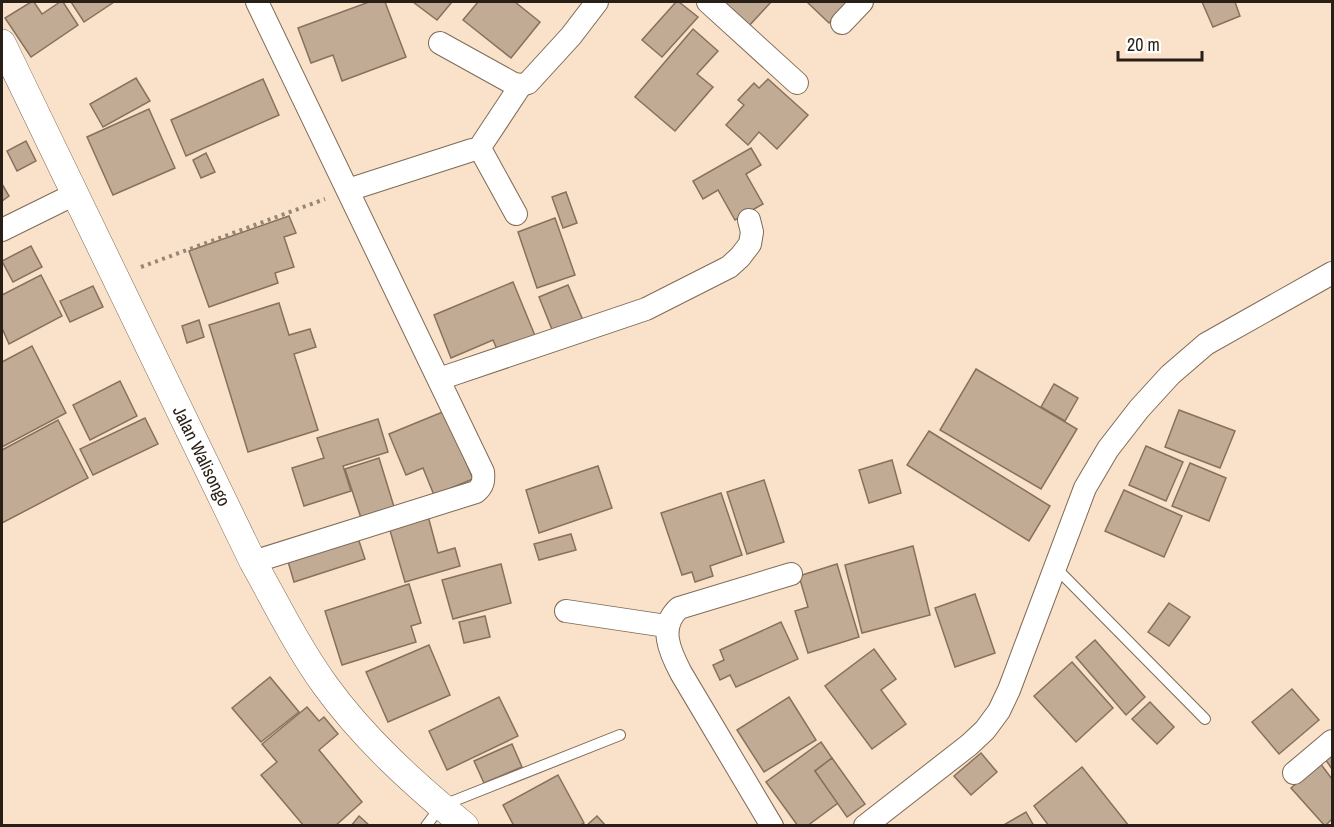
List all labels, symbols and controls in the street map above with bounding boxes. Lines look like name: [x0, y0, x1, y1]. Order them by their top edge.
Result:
scale bar: [1118, 24, 1202, 62]
text: 20 m: [1127, 32, 1160, 57]
street label: Jalan Walisongo: [167, 402, 237, 510]

